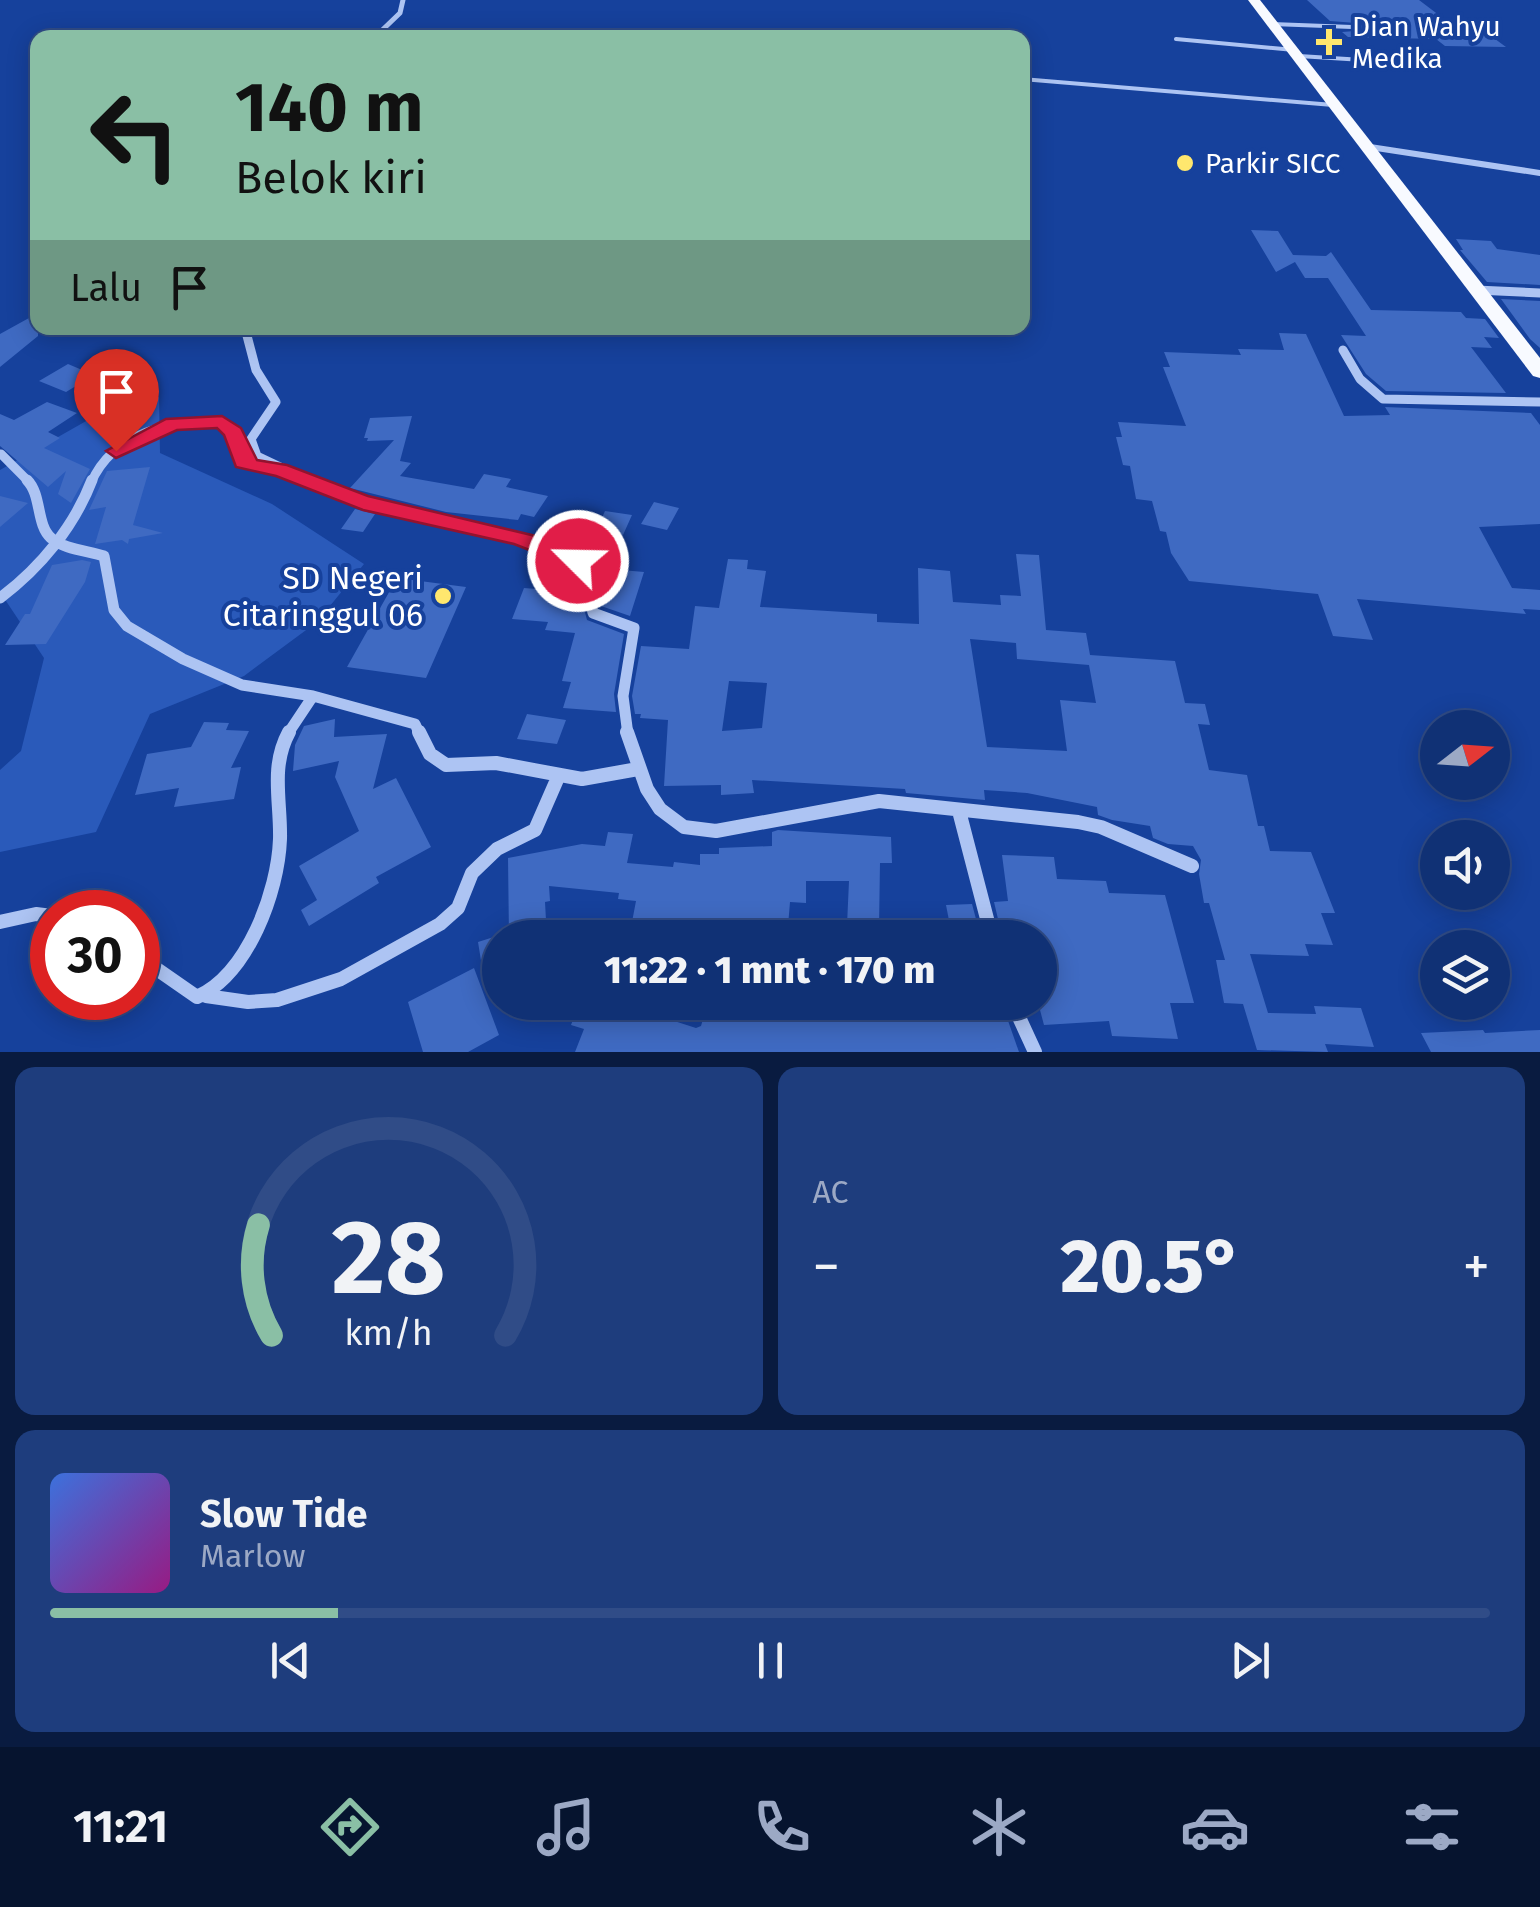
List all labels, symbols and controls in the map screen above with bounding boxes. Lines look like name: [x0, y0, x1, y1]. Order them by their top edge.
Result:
place label: Dian Wahyu Medika: [1352, 10, 1501, 75]
marker: Dian Wahyu Medika: [1316, 29, 1342, 55]
text: 140 m: [235, 66, 424, 150]
icon: left: [70, 70, 200, 200]
place label: Parkir SICC: [1205, 147, 1341, 180]
text: Belok kiri: [235, 151, 427, 205]
marker: Parkir SICC: [1174, 152, 1196, 174]
icon: arrive: [162, 260, 217, 315]
text: Lalu: [70, 265, 142, 311]
pin: [74, 349, 159, 452]
icon: arrive: [89, 364, 144, 419]
position arrow: [526, 509, 630, 613]
place label: SD Negeri Citaringgul 06: [223, 559, 423, 634]
marker: SD Negeri Citaringgul 06: [432, 585, 454, 607]
north arrow: [1420, 710, 1510, 800]
map controls: [1420, 710, 1510, 1020]
button: sound: [1420, 820, 1510, 910]
speed limit sign: 30: [30, 890, 160, 1020]
button: layers: [1420, 930, 1510, 1020]
text: 11:22 · 1 mnt · 170 m: [604, 947, 935, 993]
text: AC: [813, 1173, 848, 1211]
text: 28: [332, 1196, 446, 1321]
text: 20.5°: [1060, 1222, 1242, 1312]
text: −: [813, 1234, 840, 1300]
text: +: [1463, 1234, 1490, 1300]
text: km/h: [345, 1312, 433, 1354]
text: Slow Tide: [200, 1491, 368, 1537]
text: Marlow: [200, 1537, 306, 1575]
icon: previous: [263, 1633, 318, 1688]
icon: pause: [743, 1633, 798, 1688]
icon: next: [1223, 1633, 1278, 1688]
icon: directions: [315, 1792, 385, 1862]
icon: music: [531, 1792, 601, 1862]
icon: phone: [747, 1792, 817, 1862]
icon: climate: [964, 1792, 1034, 1862]
icon: car: [1180, 1792, 1250, 1862]
icon: filters: [1397, 1792, 1467, 1862]
text: 11:21: [73, 1800, 168, 1854]

